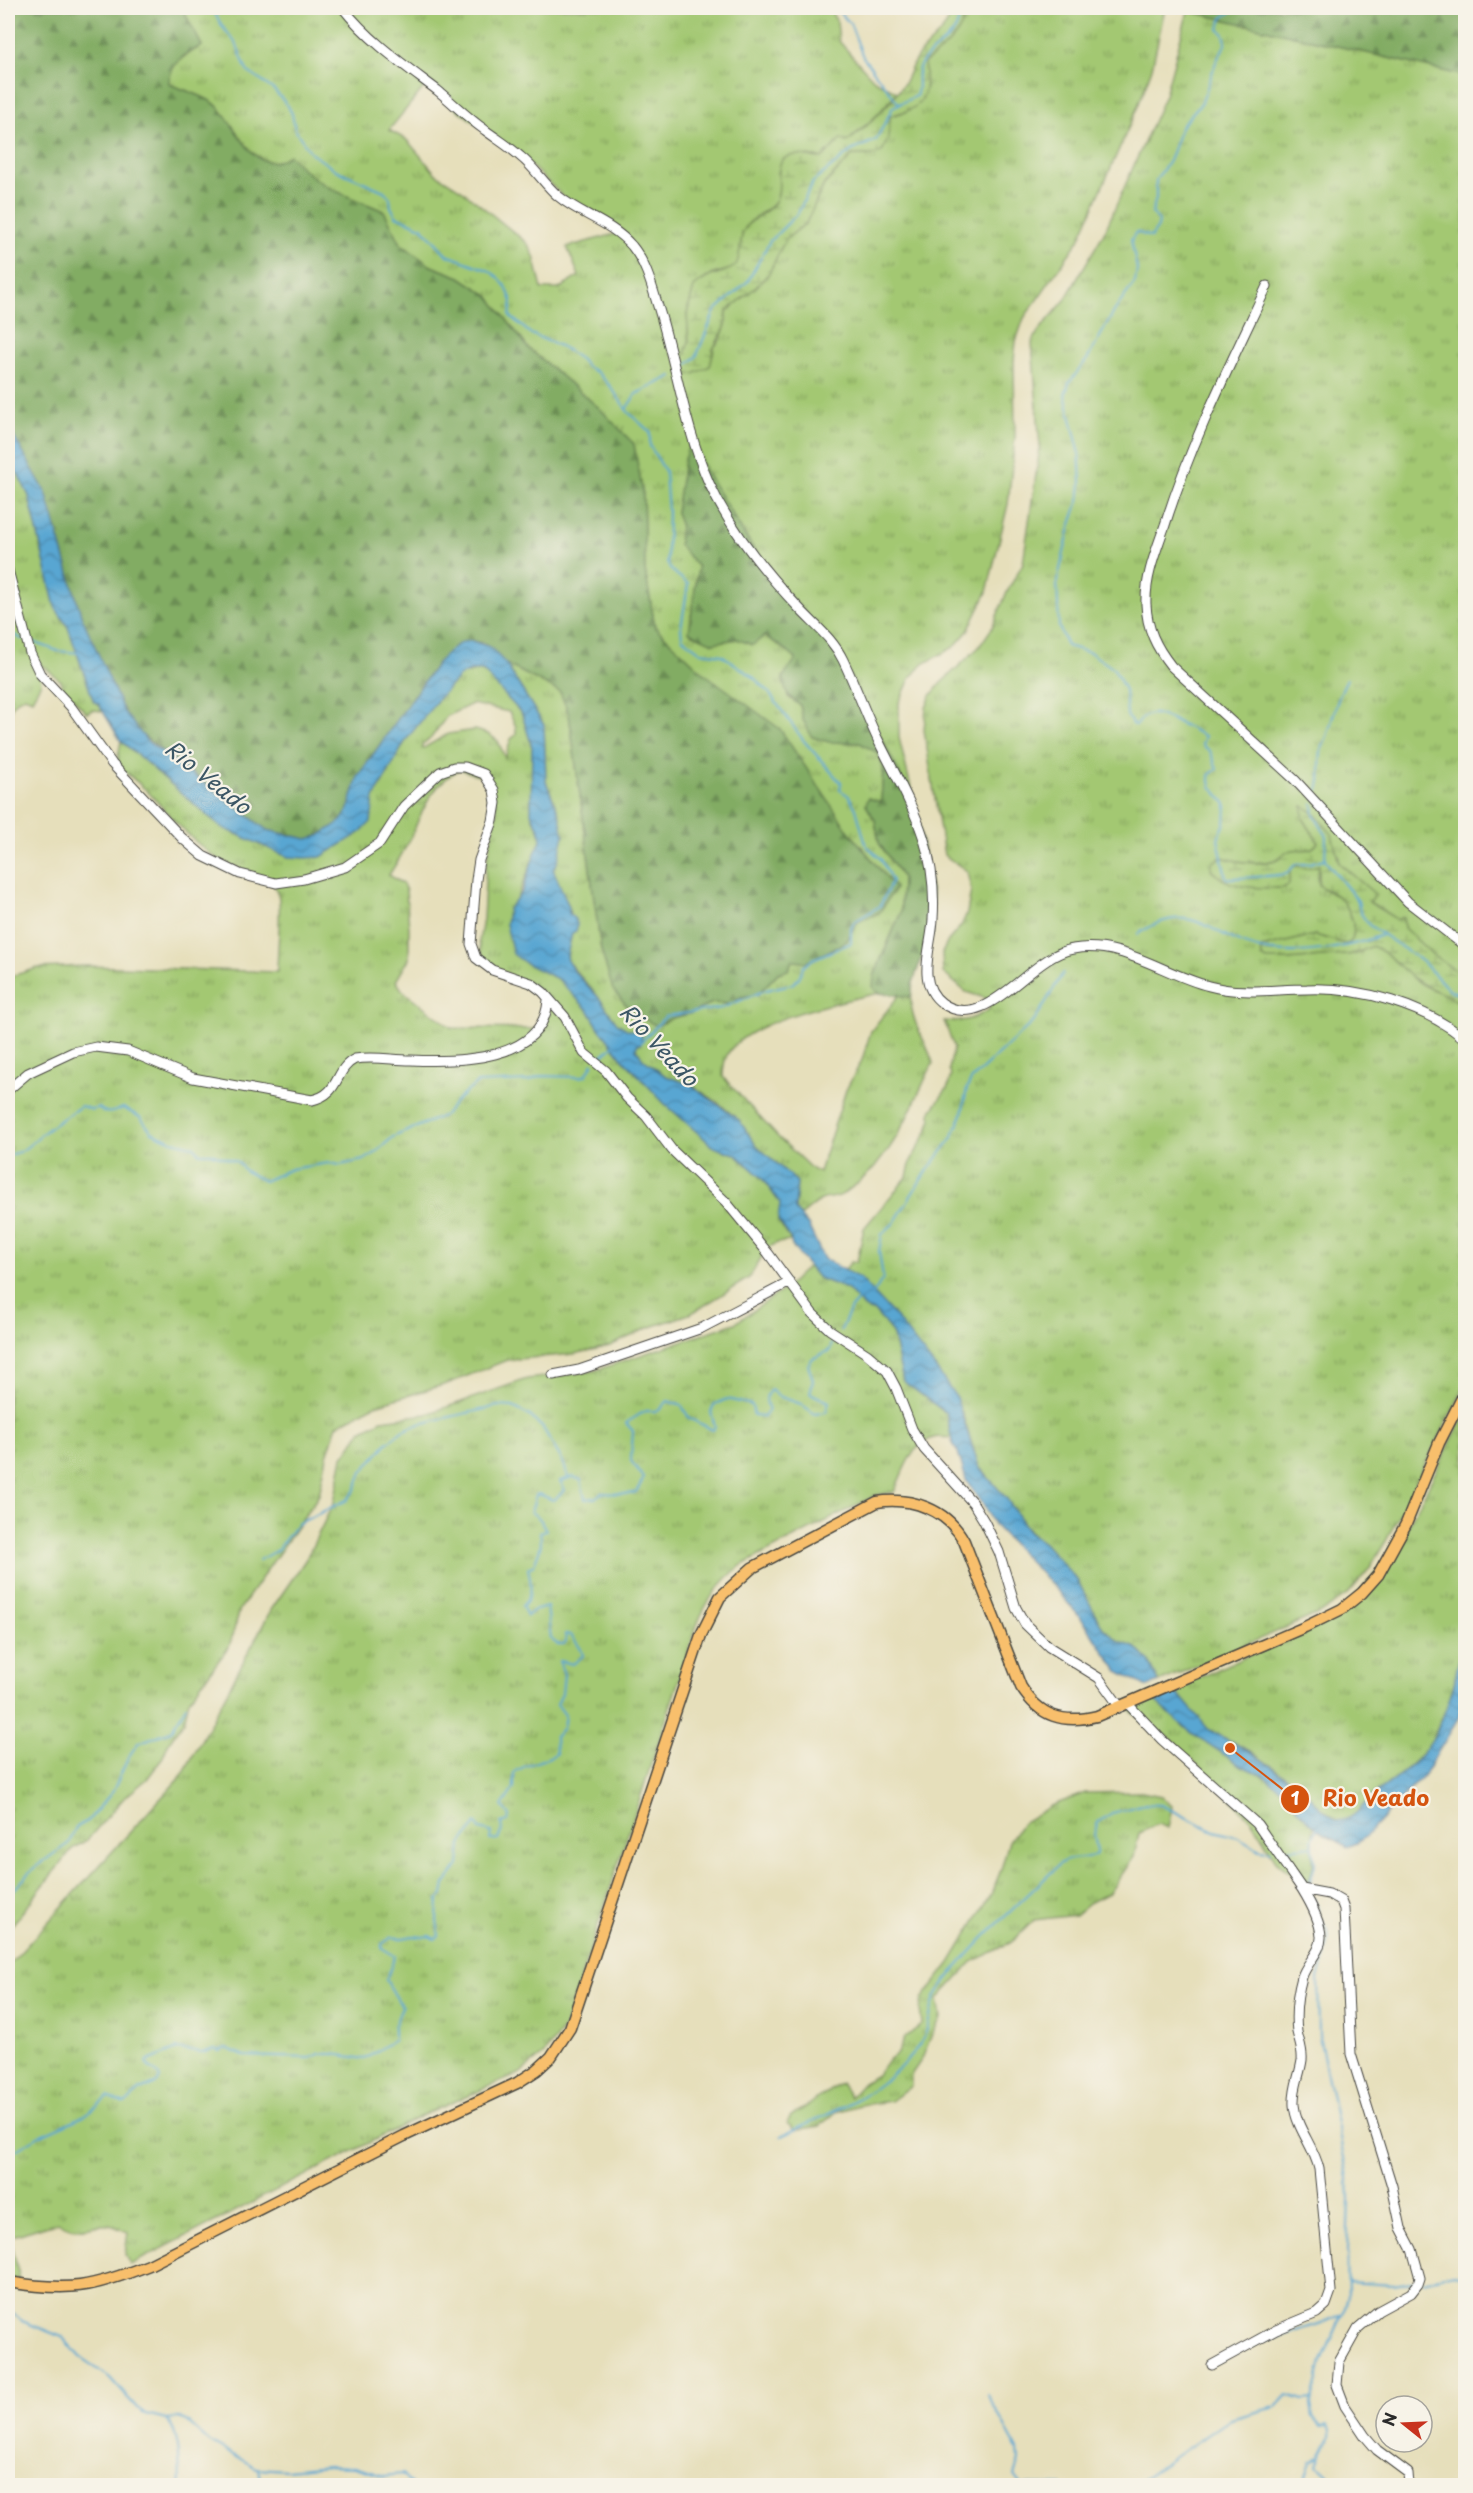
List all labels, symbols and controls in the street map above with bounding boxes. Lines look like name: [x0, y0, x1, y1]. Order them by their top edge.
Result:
water label: Rio Veado: [159, 731, 260, 822]
water label: Rio Veado: [613, 995, 708, 1093]
callout: Rio Veado: [1280, 1779, 1443, 1819]
text: Rio Veado: [1323, 1780, 1429, 1813]
text: 1: [1291, 1784, 1300, 1811]
north arrow: [1374, 2394, 1434, 2454]
text: N: [1375, 2409, 1402, 2429]

